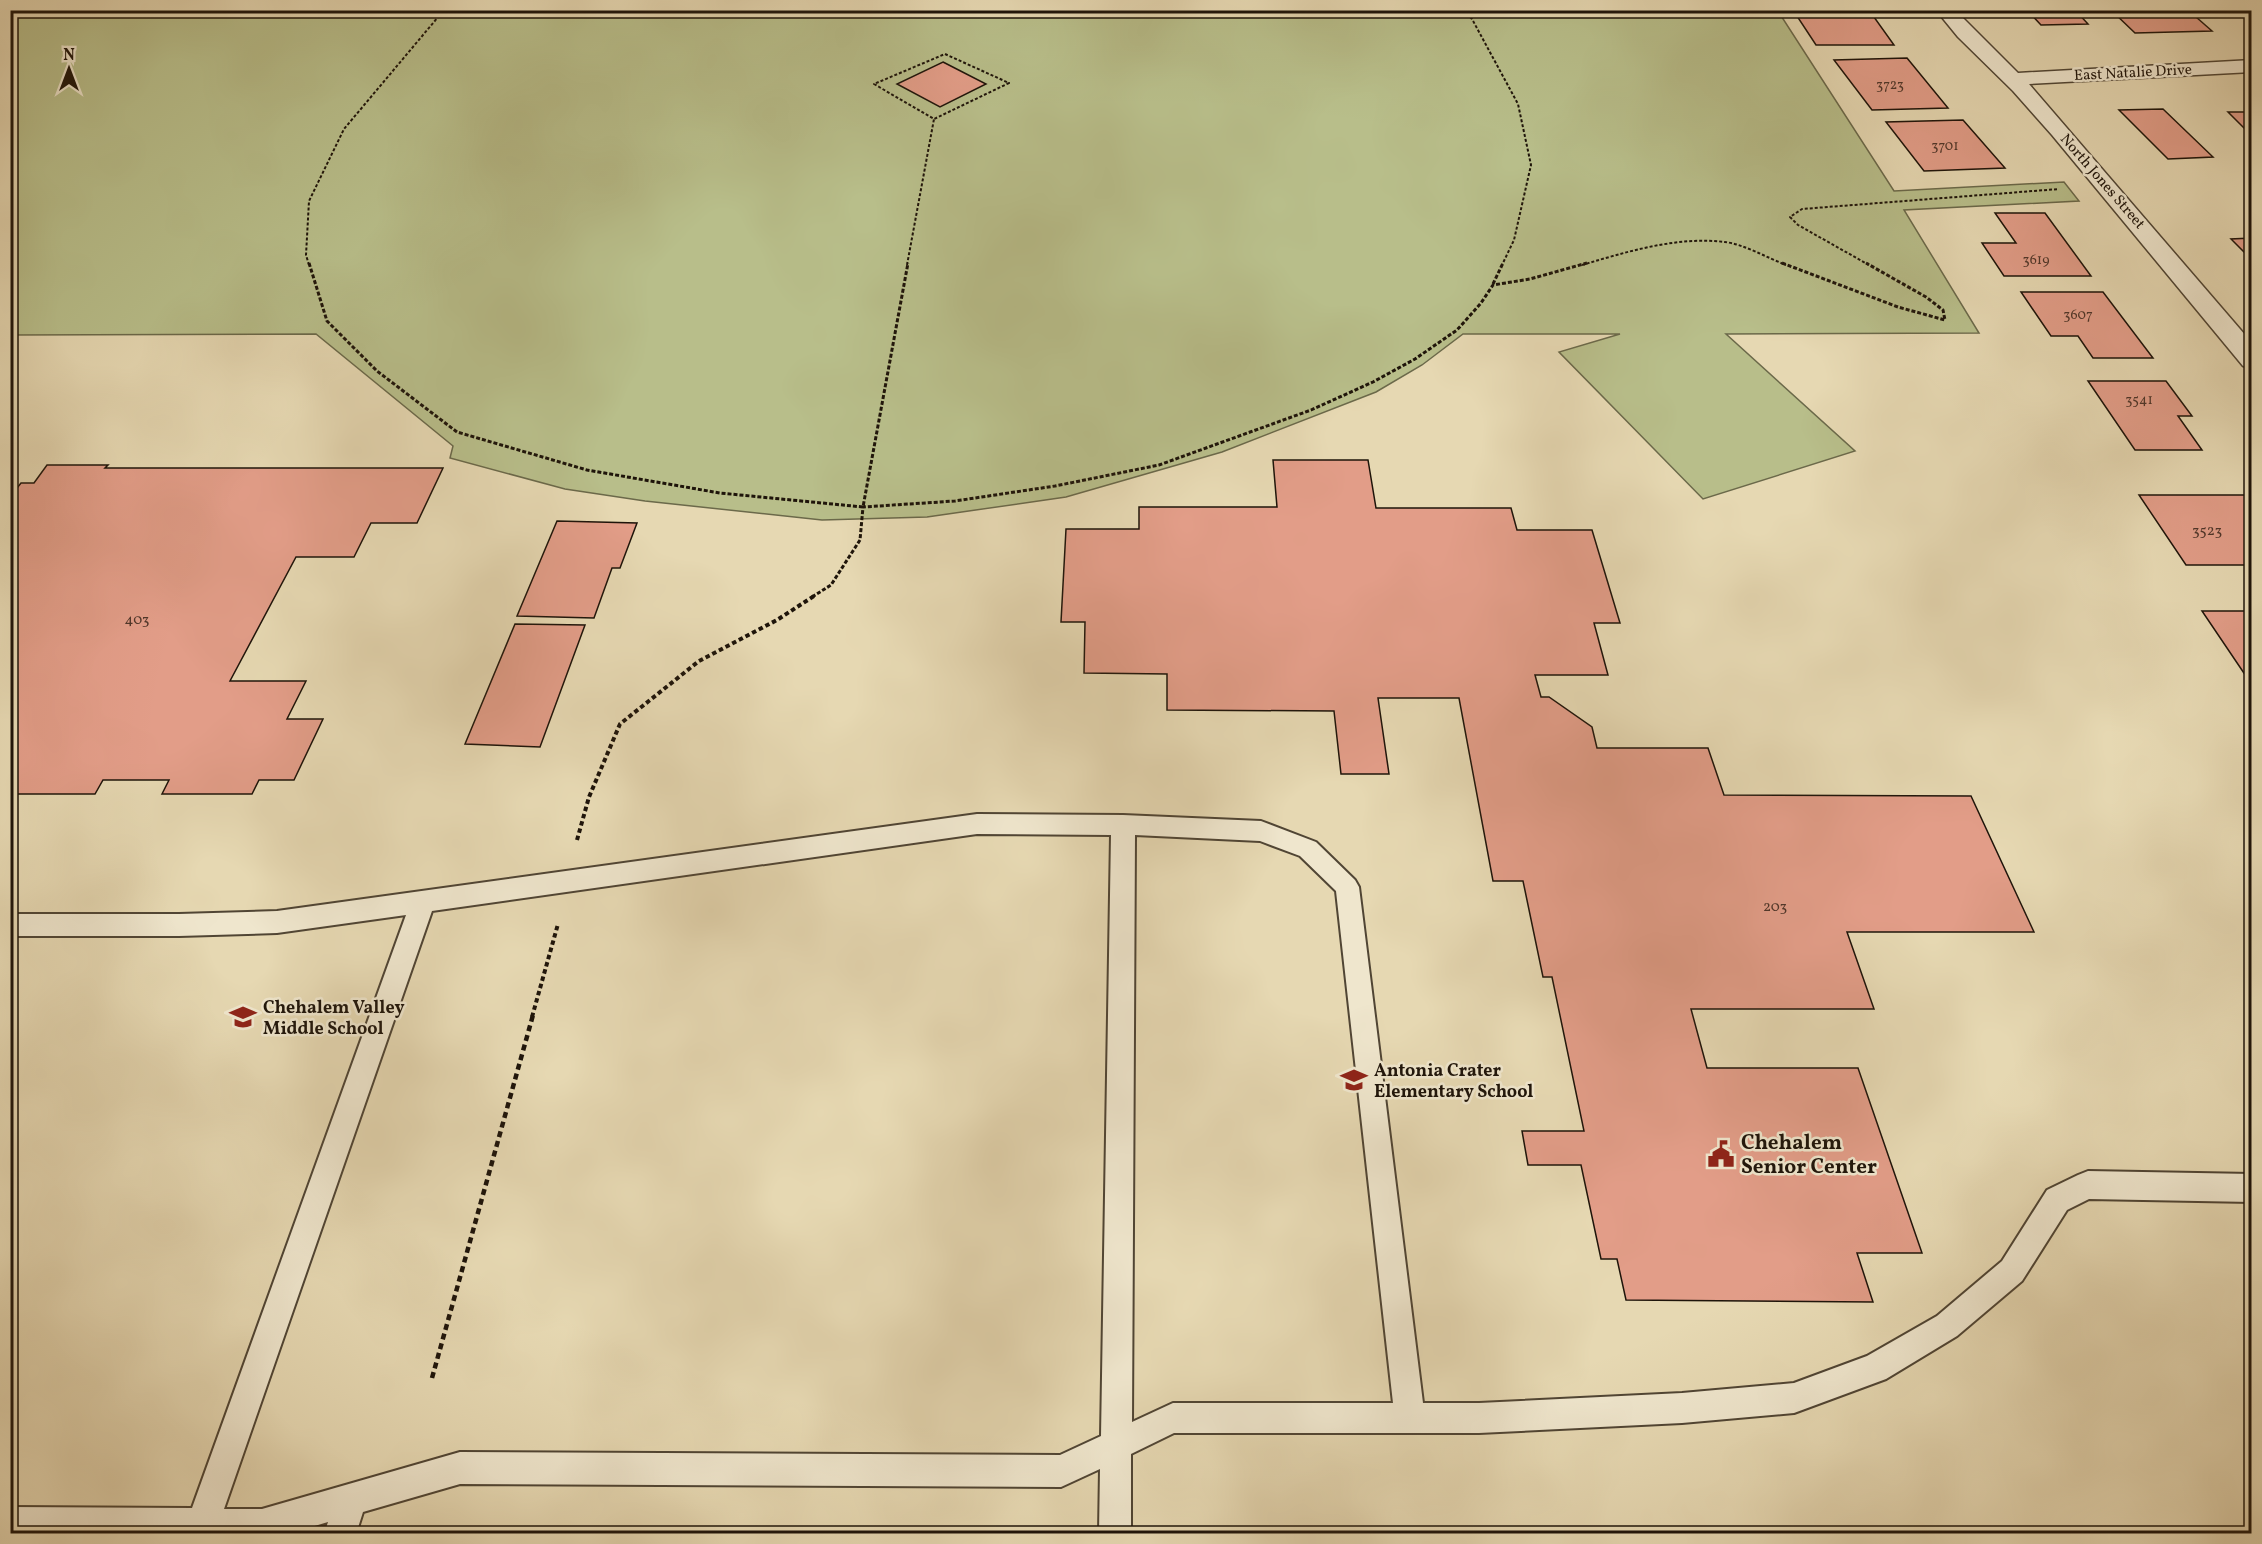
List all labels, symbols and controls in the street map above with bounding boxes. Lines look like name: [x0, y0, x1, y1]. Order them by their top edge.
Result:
north arrow: [39, 39, 99, 99]
text: N: [63, 45, 75, 67]
street label: East Natalie Drive: [2074, 60, 2193, 87]
house number: 3723: [1876, 76, 1904, 95]
street label: North Jones Street: [2054, 130, 2149, 234]
house number: 3701: [1931, 137, 1959, 156]
house number: 3619: [2023, 251, 2049, 270]
house number: 3607: [2063, 306, 2093, 325]
house number: 3541: [2125, 391, 2153, 410]
house number: 3523: [2192, 521, 2222, 542]
house number: 403: [125, 610, 149, 631]
house number: 203: [1763, 897, 1787, 918]
place label: Chehalem Valley Middle School: [263, 996, 405, 1042]
school or university icon: Chehalem Valley Middle School: [228, 1002, 258, 1032]
place label: Antonia Crater Elementary School: [1374, 1059, 1534, 1105]
school or university icon: Antonia Crater Elementary School: [1339, 1065, 1369, 1095]
place label: Chehalem Senior Center: [1741, 1129, 1877, 1182]
public building icon: Chehalem Senior Center: [1706, 1139, 1736, 1169]

